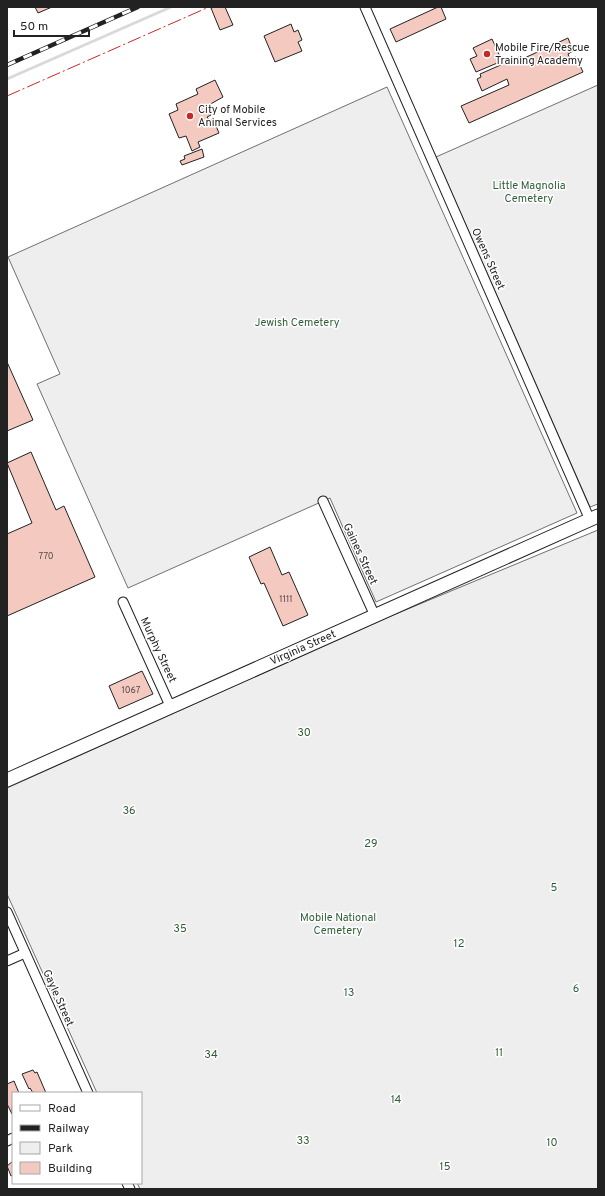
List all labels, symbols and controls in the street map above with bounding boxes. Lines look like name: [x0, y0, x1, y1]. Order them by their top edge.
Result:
scale bar: [14, 12, 89, 38]
text: 50 m: [20, 19, 48, 35]
place label: Mobile Fire/Rescue Training Academy: [495, 41, 589, 68]
marker: Mobile Fire/Rescue Training Academy: [482, 49, 492, 59]
place label: City of Mobile Animal Services: [198, 103, 277, 130]
marker: City of Mobile Animal Services: [185, 111, 195, 121]
park label: Little Magnolia Cemetery: [493, 179, 566, 206]
street label: Owens Street: [468, 226, 508, 292]
park label: Jewish Cemetery: [254, 316, 340, 330]
street label: Gaines Street: [340, 521, 380, 587]
house number: 770: [38, 551, 54, 562]
house number: 1111: [279, 594, 293, 605]
street label: Murphy Street: [137, 615, 179, 685]
street label: Virginia Street: [268, 627, 338, 669]
house number: 1067: [121, 685, 141, 696]
park label: 30: [297, 726, 311, 740]
park label: 36: [122, 804, 136, 818]
park label: 29: [364, 837, 378, 851]
park label: 5: [551, 881, 558, 895]
park label: Mobile National Cemetery: [300, 911, 376, 938]
park label: 35: [173, 922, 187, 936]
park label: 12: [454, 937, 464, 951]
street label: Gayle Street: [39, 967, 77, 1029]
park label: 6: [573, 982, 579, 996]
park label: 13: [344, 986, 354, 1000]
park label: 11: [495, 1046, 503, 1060]
park label: 34: [204, 1048, 218, 1062]
legend: [12, 1092, 142, 1184]
park label: 14: [391, 1093, 402, 1107]
text: Road: [48, 1101, 76, 1117]
text: Railway: [48, 1121, 89, 1137]
park label: 33: [296, 1134, 310, 1148]
park label: 10: [546, 1136, 558, 1150]
text: Park: [48, 1141, 73, 1157]
park label: 15: [440, 1160, 451, 1174]
text: Building: [48, 1161, 92, 1177]

